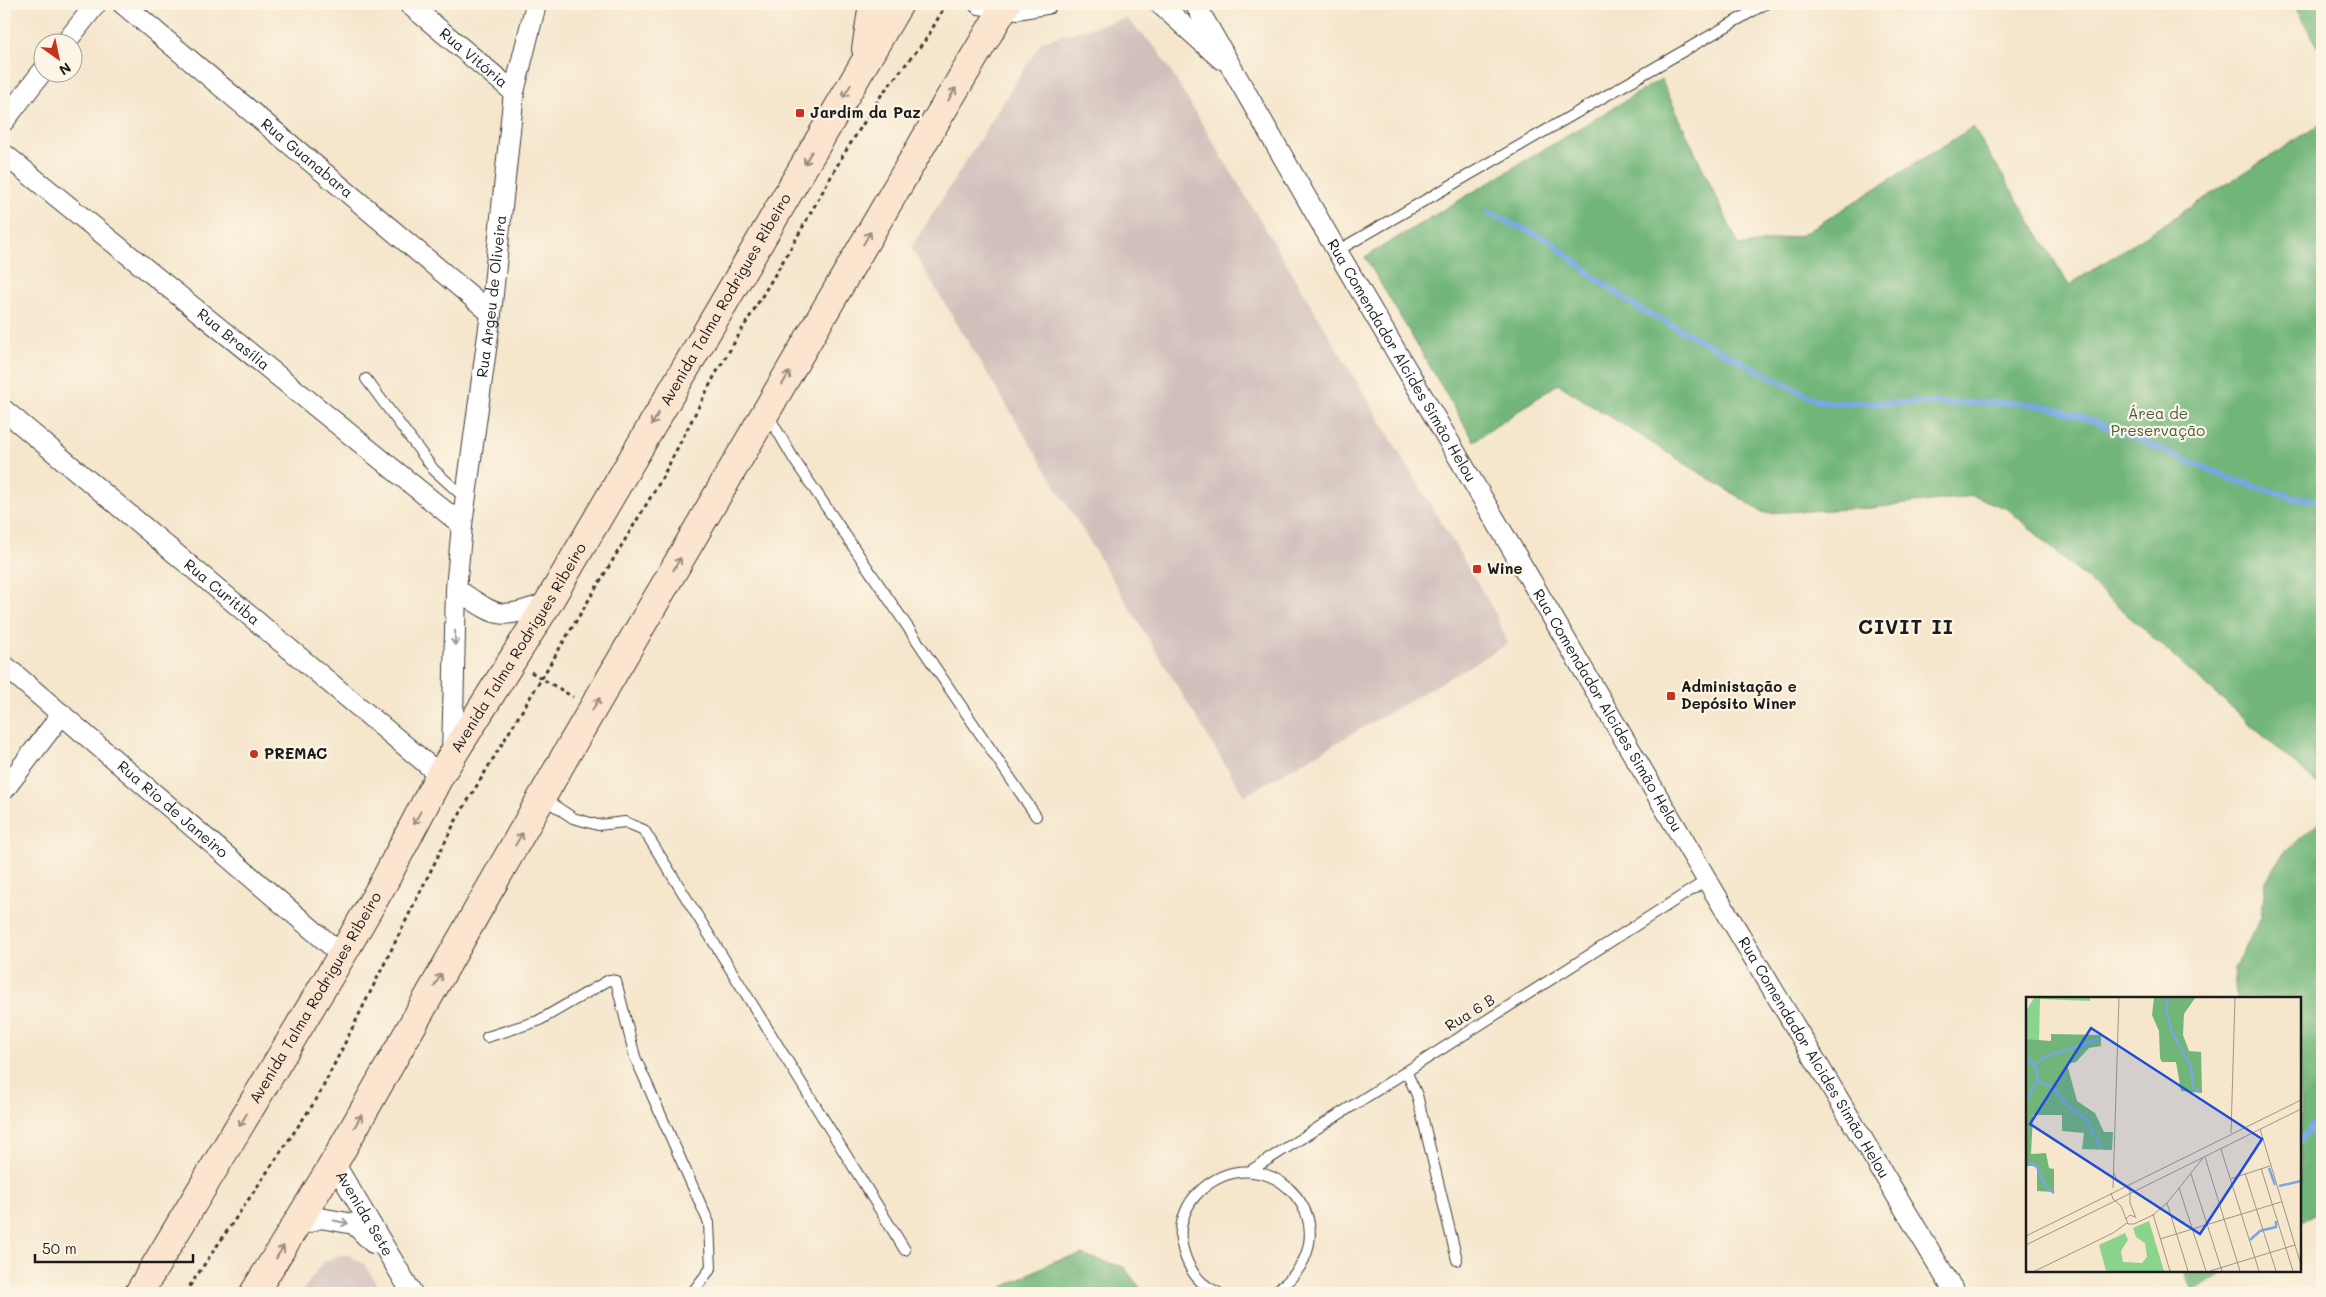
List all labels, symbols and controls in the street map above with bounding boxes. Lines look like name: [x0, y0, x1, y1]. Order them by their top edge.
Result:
street label: Rua Vitória: [436, 23, 512, 92]
north arrow: [32, 32, 82, 82]
text: N: [56, 58, 75, 80]
one-way arrow: [842, 83, 852, 97]
one-way arrow: [947, 87, 957, 101]
place label: Jardim da Paz: [810, 102, 921, 122]
marker: Jardim da Paz: [794, 107, 806, 119]
street label: Rua Guanabara: [257, 113, 358, 202]
one-way arrow: [803, 150, 813, 165]
street label: Avenida Talma Rodrigues Ribeiro: [655, 189, 795, 409]
street label: Rua Argeu de Oliveira: [471, 214, 510, 379]
one-way arrow: [863, 231, 873, 245]
street label: Rua Comendador Alcides Simão Helou: [1323, 235, 1481, 485]
street label: Rua Brasília: [193, 303, 274, 374]
one-way arrow: [781, 371, 791, 386]
park label: Área de Preservação: [2111, 403, 2205, 440]
one-way arrow: [650, 411, 660, 425]
street label: Avenida Talma Rodrigues Ribeiro: [446, 539, 590, 756]
street label: Rua Curitiba: [180, 554, 265, 629]
one-way arrow: [673, 557, 683, 571]
place label: Wine: [1487, 558, 1522, 578]
marker: Wine: [1471, 563, 1483, 575]
street label: Rua Comendador Alcides Simão Helou: [1529, 585, 1687, 835]
district label: CIVIT II: [1858, 613, 1954, 639]
one-way arrow: [450, 629, 459, 645]
place label: Administação e Depósito Winer: [1681, 676, 1797, 713]
marker: Administação e Depósito Winer: [1665, 690, 1677, 702]
one-way arrow: [591, 698, 601, 712]
place label: PREMAC: [264, 743, 327, 763]
marker: PREMAC: [248, 748, 260, 760]
street label: Rua Rio de Janeiro: [114, 756, 233, 862]
one-way arrow: [412, 810, 421, 825]
one-way arrow: [514, 832, 524, 846]
street label: Avenida Talma Rodrigues Ribeiro: [244, 888, 385, 1107]
street label: Rua Comendador Alcides Simão Helou: [1734, 933, 1895, 1182]
one-way arrow: [434, 973, 444, 987]
street label: Rua 6 B: [1441, 989, 1498, 1035]
inset map: [2026, 997, 2301, 1272]
one-way arrow: [238, 1112, 248, 1126]
one-way arrow: [354, 1114, 363, 1129]
street label: Avenida Sete: [332, 1167, 399, 1260]
one-way arrow: [333, 1218, 349, 1227]
scale bar: [35, 1232, 192, 1264]
text: 50 m: [42, 1238, 77, 1258]
one-way arrow: [275, 1245, 285, 1259]

